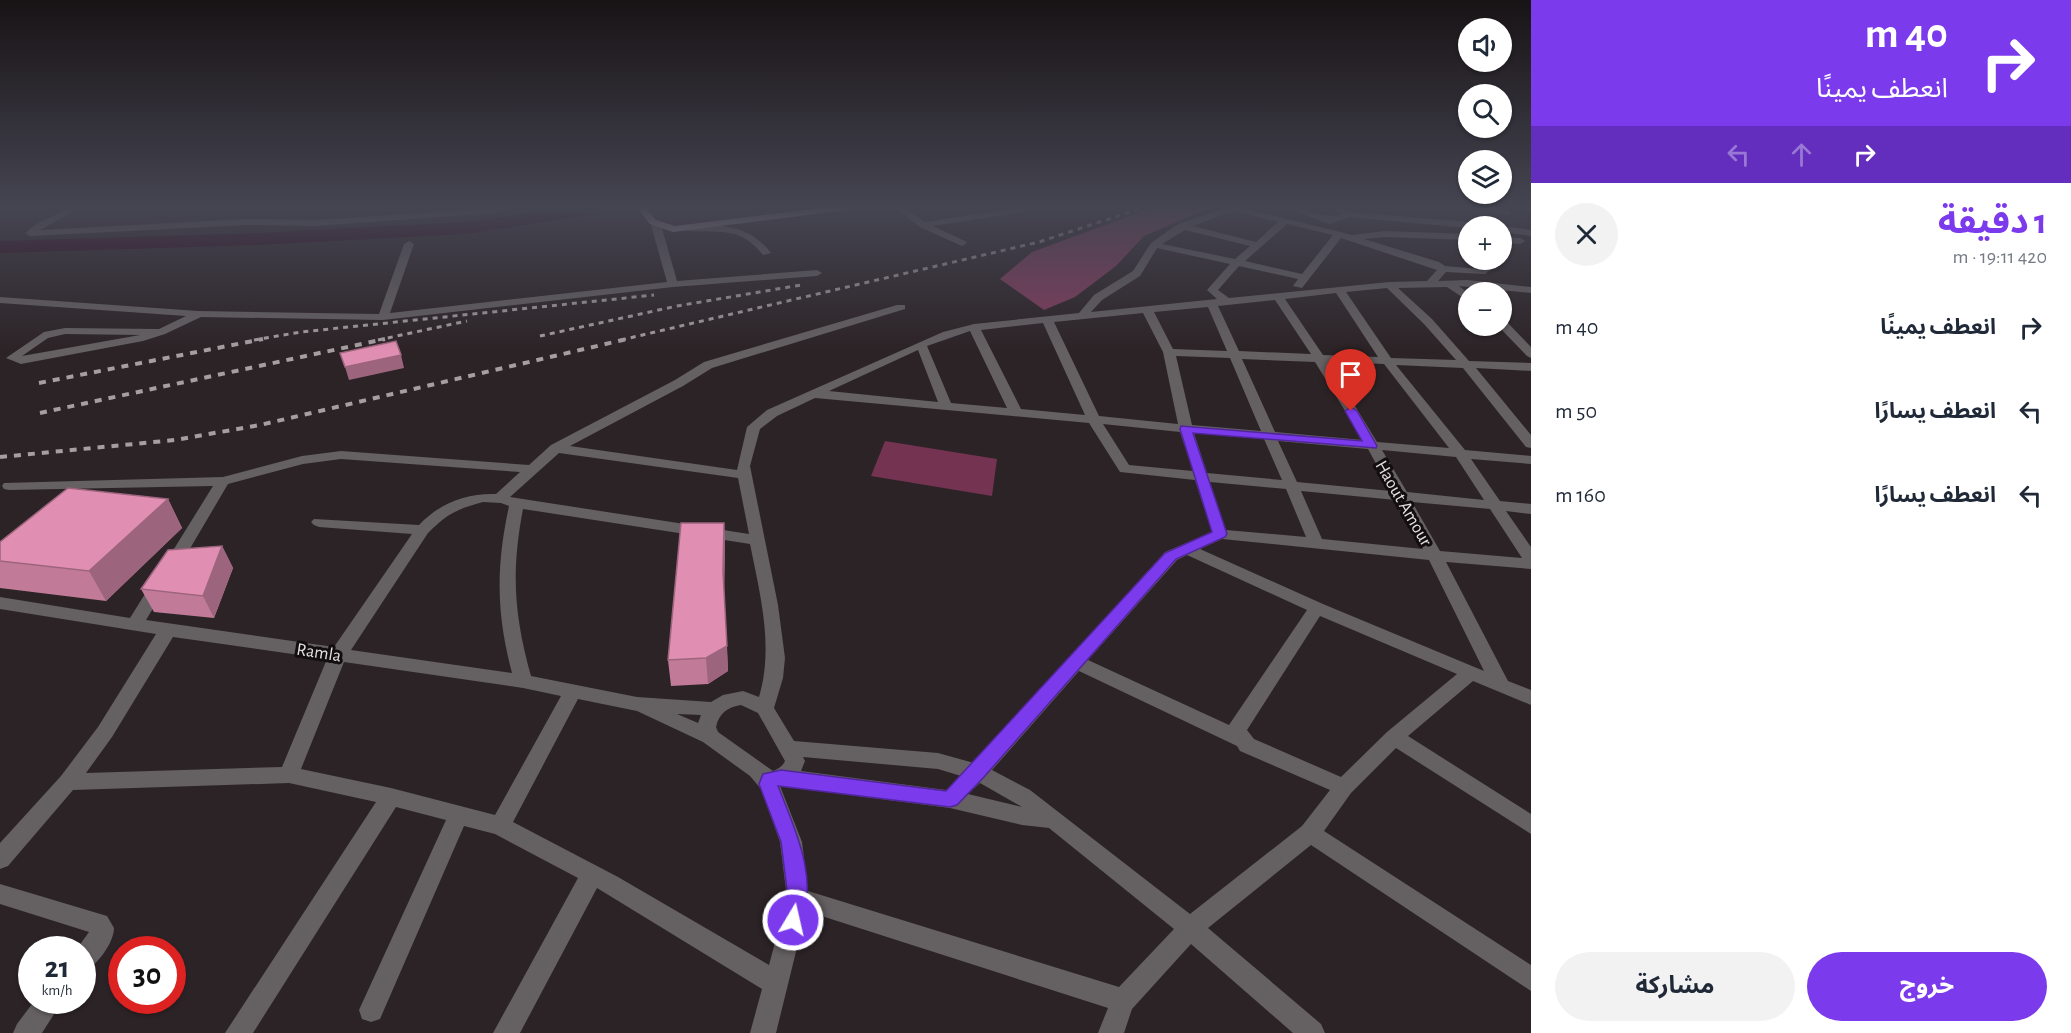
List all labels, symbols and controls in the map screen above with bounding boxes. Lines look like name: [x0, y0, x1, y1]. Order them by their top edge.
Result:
text: 40 m: [1865, 13, 1948, 55]
map controls: [1458, 18, 1512, 336]
button: sound: [1458, 18, 1512, 72]
icon: right: [1969, 24, 2047, 102]
text: انعطف يمينًا: [1816, 75, 1948, 102]
button: search: [1458, 84, 1512, 138]
icon: left: [1722, 138, 1755, 171]
icon: ahead: [1785, 138, 1818, 171]
icon: right: [1848, 138, 1881, 171]
button: layers: [1458, 150, 1512, 204]
button: close: [1555, 203, 1618, 266]
text: 1 دقيقة: [1938, 204, 2047, 240]
button: +: [1458, 216, 1512, 270]
text: 420 m · 19:11: [1953, 247, 2047, 267]
button: −: [1458, 282, 1512, 336]
icon: right: [2014, 311, 2047, 344]
text: 40 m: [1555, 316, 1598, 338]
text: انعطف يمينًا: [1880, 316, 1996, 338]
pin: [1325, 349, 1376, 411]
icon: arrive: [1334, 358, 1367, 391]
icon: left: [2014, 395, 2047, 428]
text: 50 m: [1555, 400, 1597, 422]
text: انعطف يسارًا: [1874, 400, 1996, 422]
street label: Haout Amour: [1372, 458, 1435, 549]
icon: left: [2014, 479, 2047, 512]
text: 160 m: [1555, 484, 1606, 506]
text: انعطف يسارًا: [1874, 484, 1996, 506]
street label: Ramla: [295, 641, 342, 665]
position arrow: [761, 888, 825, 952]
speed limit sign: 30: [108, 936, 186, 1014]
button: مشاركة: [1555, 952, 1795, 1021]
button: خروج: [1807, 952, 2047, 1021]
text: 21: [45, 953, 69, 983]
text: km/h: [42, 983, 72, 998]

